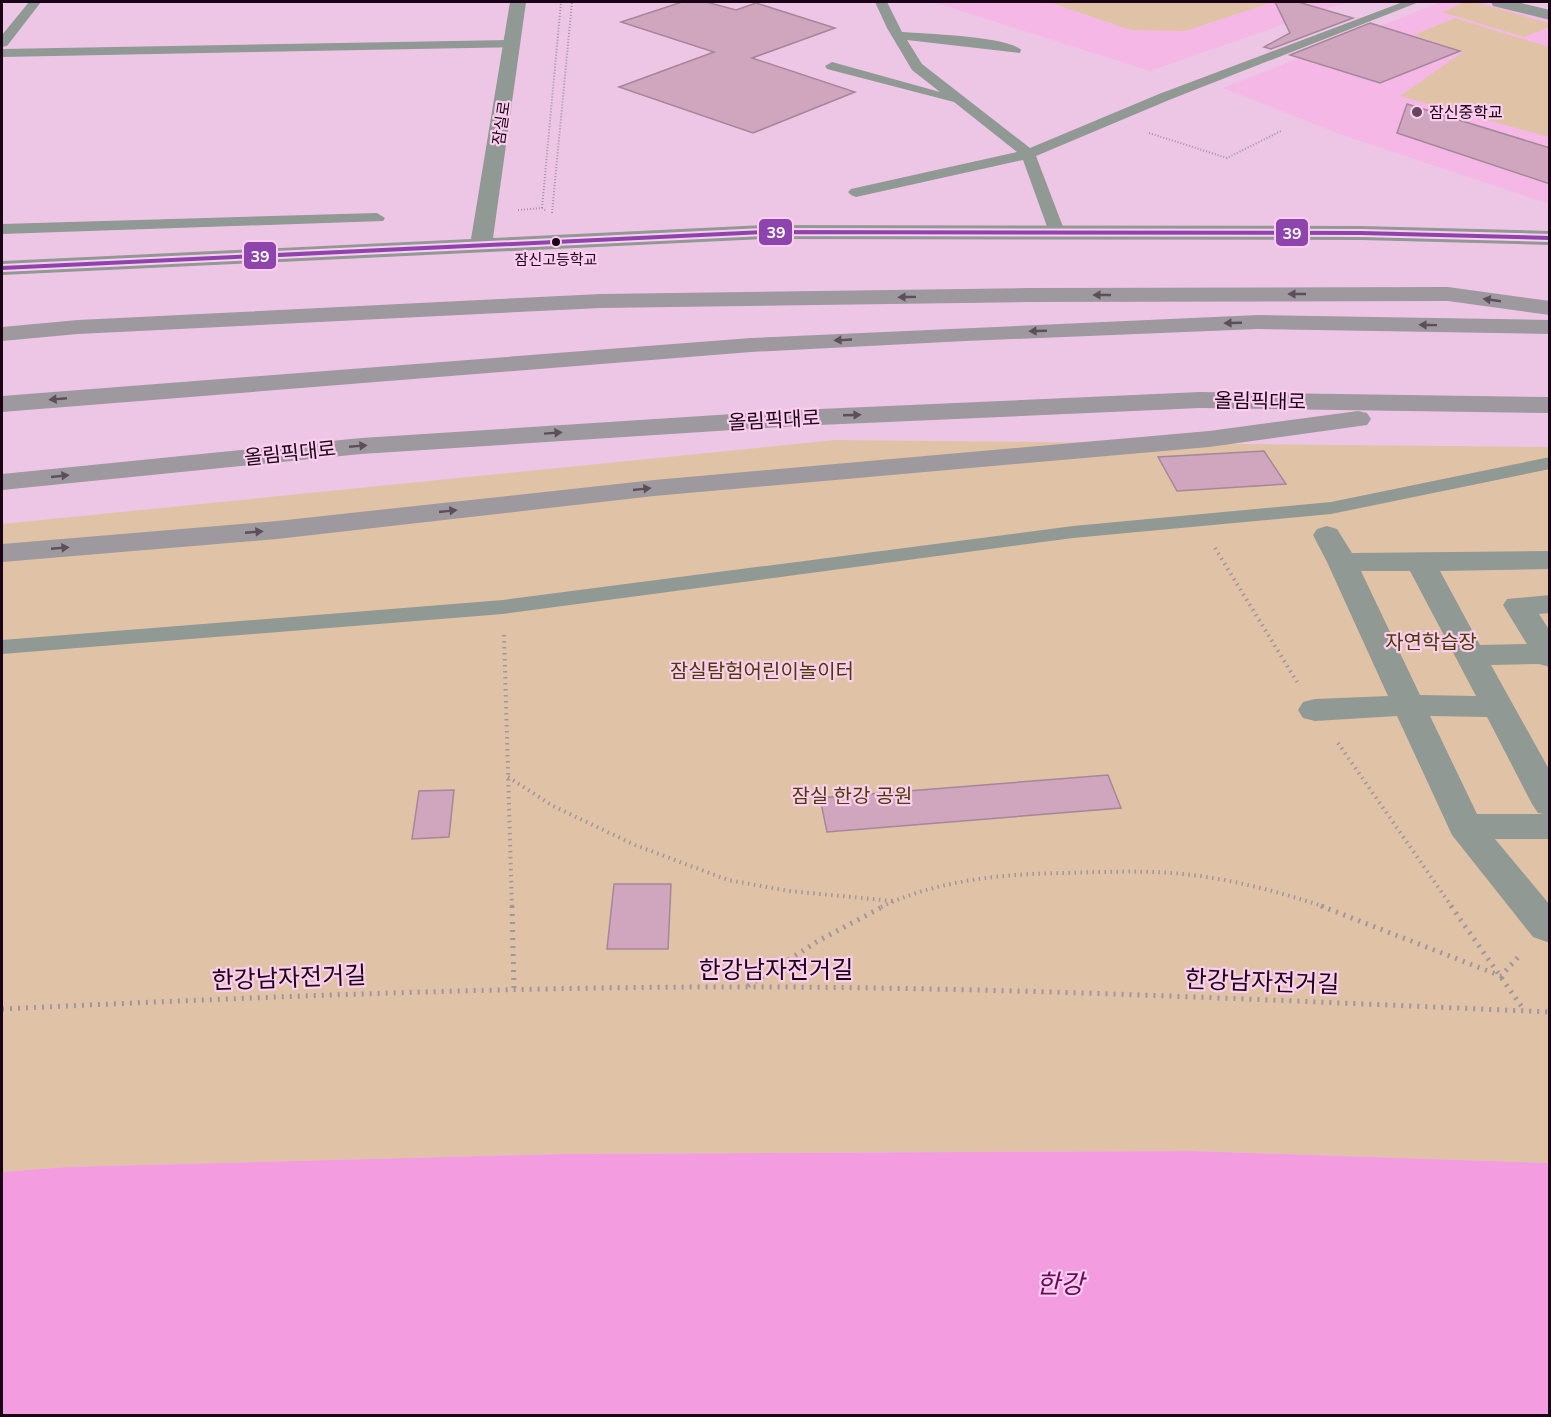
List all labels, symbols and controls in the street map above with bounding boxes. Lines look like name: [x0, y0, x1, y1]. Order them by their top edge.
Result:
street label: 잠실로: [488, 99, 516, 147]
place label: 잠신중학교: [1429, 102, 1503, 124]
marker: 잠신중학교: [1410, 105, 1424, 119]
line badge: 39: [758, 218, 793, 246]
line badge: 39: [1275, 218, 1309, 247]
text: 39: [766, 222, 786, 244]
text: 39: [1282, 223, 1302, 245]
marker: 잠신고등학교: [550, 236, 562, 248]
line badge: 39: [243, 241, 277, 270]
text: 39: [250, 246, 270, 268]
place label: 잠신고등학교: [515, 250, 597, 270]
one-way arrow: [1092, 290, 1111, 300]
one-way arrow: [1287, 290, 1306, 299]
one-way arrow: [897, 292, 916, 302]
one-way arrow: [1482, 295, 1501, 305]
one-way arrow: [1224, 318, 1243, 327]
one-way arrow: [1419, 320, 1438, 330]
one-way arrow: [1029, 326, 1048, 335]
one-way arrow: [834, 336, 853, 345]
street label: 올림픽대로: [1214, 387, 1306, 416]
one-way arrow: [49, 394, 68, 404]
street label: 올림픽대로: [727, 405, 821, 436]
one-way arrow: [843, 411, 862, 420]
one-way arrow: [543, 429, 562, 438]
street label: 올림픽대로: [243, 435, 337, 472]
one-way arrow: [349, 441, 368, 451]
one-way arrow: [50, 471, 69, 481]
one-way arrow: [632, 485, 651, 494]
one-way arrow: [439, 506, 458, 516]
one-way arrow: [245, 527, 264, 537]
one-way arrow: [50, 543, 69, 553]
park label: 자연학습장: [1385, 629, 1477, 656]
park label: 잠실탐험어린이놀이터: [670, 658, 854, 685]
park label: 잠실 한강 공원: [792, 783, 912, 810]
street label: 한강남자전거길: [699, 954, 853, 986]
street label: 한강남자전거길: [211, 959, 367, 997]
street label: 한강남자전거길: [1184, 963, 1340, 1001]
water label: 한강: [1036, 1267, 1087, 1302]

